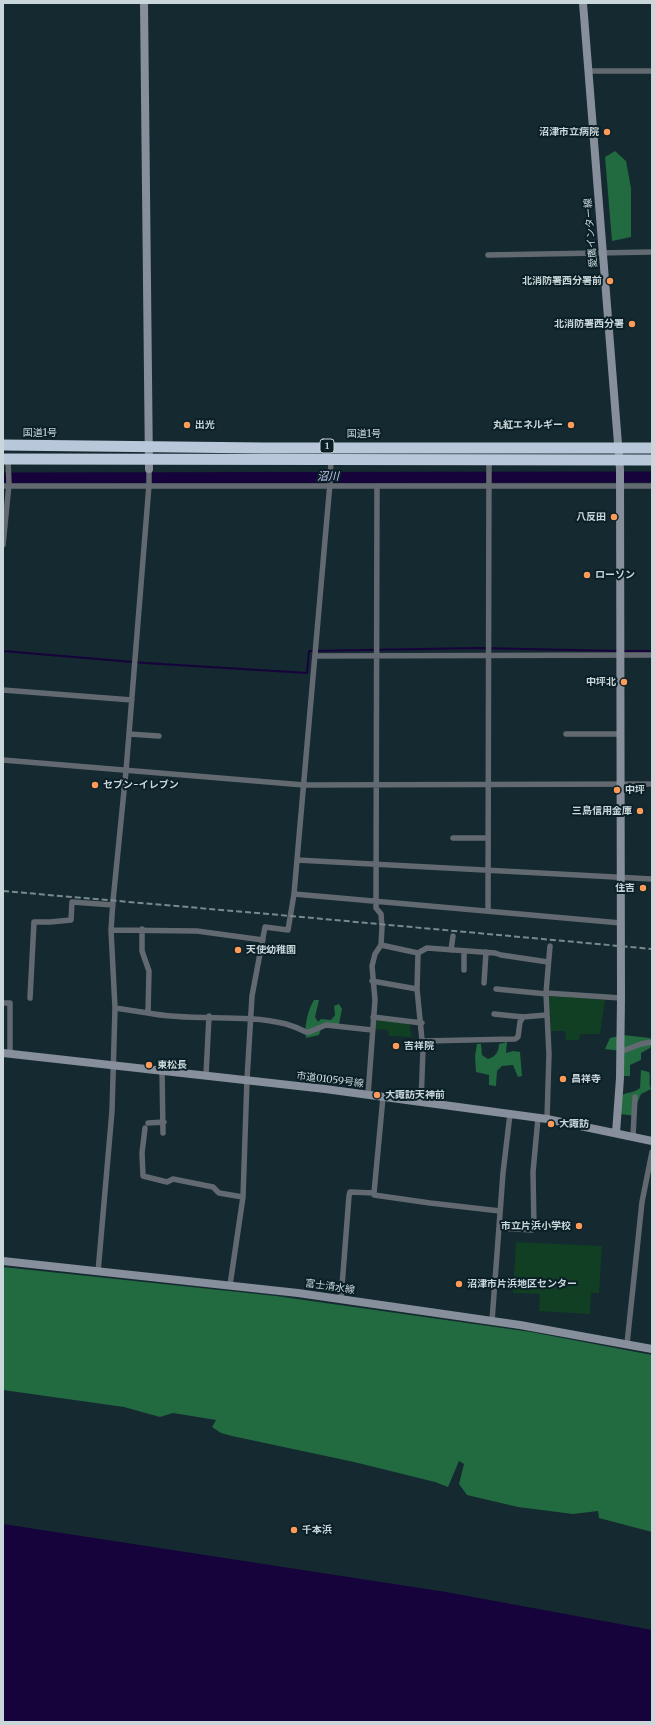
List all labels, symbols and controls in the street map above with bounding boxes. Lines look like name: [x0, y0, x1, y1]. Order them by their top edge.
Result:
place label: 沼津市立病院: [539, 126, 599, 138]
marker: 沼津市立病院: [602, 127, 612, 137]
street label: 愛鷹インター線: [582, 198, 600, 268]
place label: 北消防署西分署前: [522, 275, 602, 287]
marker: 北消防署西分署前: [605, 276, 615, 286]
place label: 北消防署西分署: [554, 318, 624, 330]
marker: 北消防署西分署: [627, 319, 637, 329]
place label: 出光: [195, 419, 215, 431]
place label: 丸紅エネルギー: [493, 419, 563, 431]
marker: 出光: [182, 420, 192, 430]
marker: 丸紅エネルギー: [566, 420, 576, 430]
street label: 国道1号: [23, 427, 57, 439]
street label: 国道1号: [347, 428, 381, 440]
road number: 1: [320, 439, 334, 453]
water label: 沼川: [317, 470, 339, 484]
place label: 八反田: [576, 511, 606, 523]
marker: 八反田: [609, 512, 619, 522]
place label: ローソン: [595, 569, 635, 581]
marker: ローソン: [582, 570, 592, 580]
place label: 中坪北: [586, 676, 616, 688]
marker: 中坪北: [619, 677, 629, 687]
place label: セブン-イレブン: [103, 779, 179, 791]
marker: セブン-イレブン: [90, 780, 100, 790]
place label: 中坪: [625, 784, 645, 796]
marker: 中坪: [612, 785, 622, 795]
place label: 三島信用金庫: [572, 805, 632, 817]
marker: 三島信用金庫: [635, 806, 645, 816]
place label: 住吉: [615, 882, 635, 894]
marker: 住吉: [638, 883, 648, 893]
place label: 天使幼稚園: [246, 944, 296, 956]
marker: 天使幼稚園: [233, 945, 243, 955]
place label: 吉祥院: [404, 1040, 434, 1052]
marker: 吉祥院: [391, 1041, 401, 1051]
place label: 東松長: [157, 1059, 187, 1071]
marker: 東松長: [144, 1060, 154, 1070]
street label: 市道01059号線: [296, 1070, 364, 1090]
place label: 昌祥寺: [571, 1073, 601, 1085]
marker: 昌祥寺: [558, 1074, 568, 1084]
place label: 大諏訪天神前: [385, 1089, 445, 1101]
marker: 大諏訪天神前: [372, 1090, 382, 1100]
place label: 大諏訪: [559, 1118, 589, 1130]
marker: 大諏訪: [546, 1119, 556, 1129]
place label: 市立片浜小学校: [501, 1220, 571, 1232]
marker: 市立片浜小学校: [574, 1221, 584, 1231]
street label: 富士清水線: [304, 1278, 356, 1296]
place label: 沼津市片浜地区センター: [467, 1278, 577, 1290]
marker: 沼津市片浜地区センター: [454, 1279, 464, 1289]
place label: 千本浜: [302, 1524, 332, 1536]
marker: 千本浜: [289, 1525, 299, 1535]

